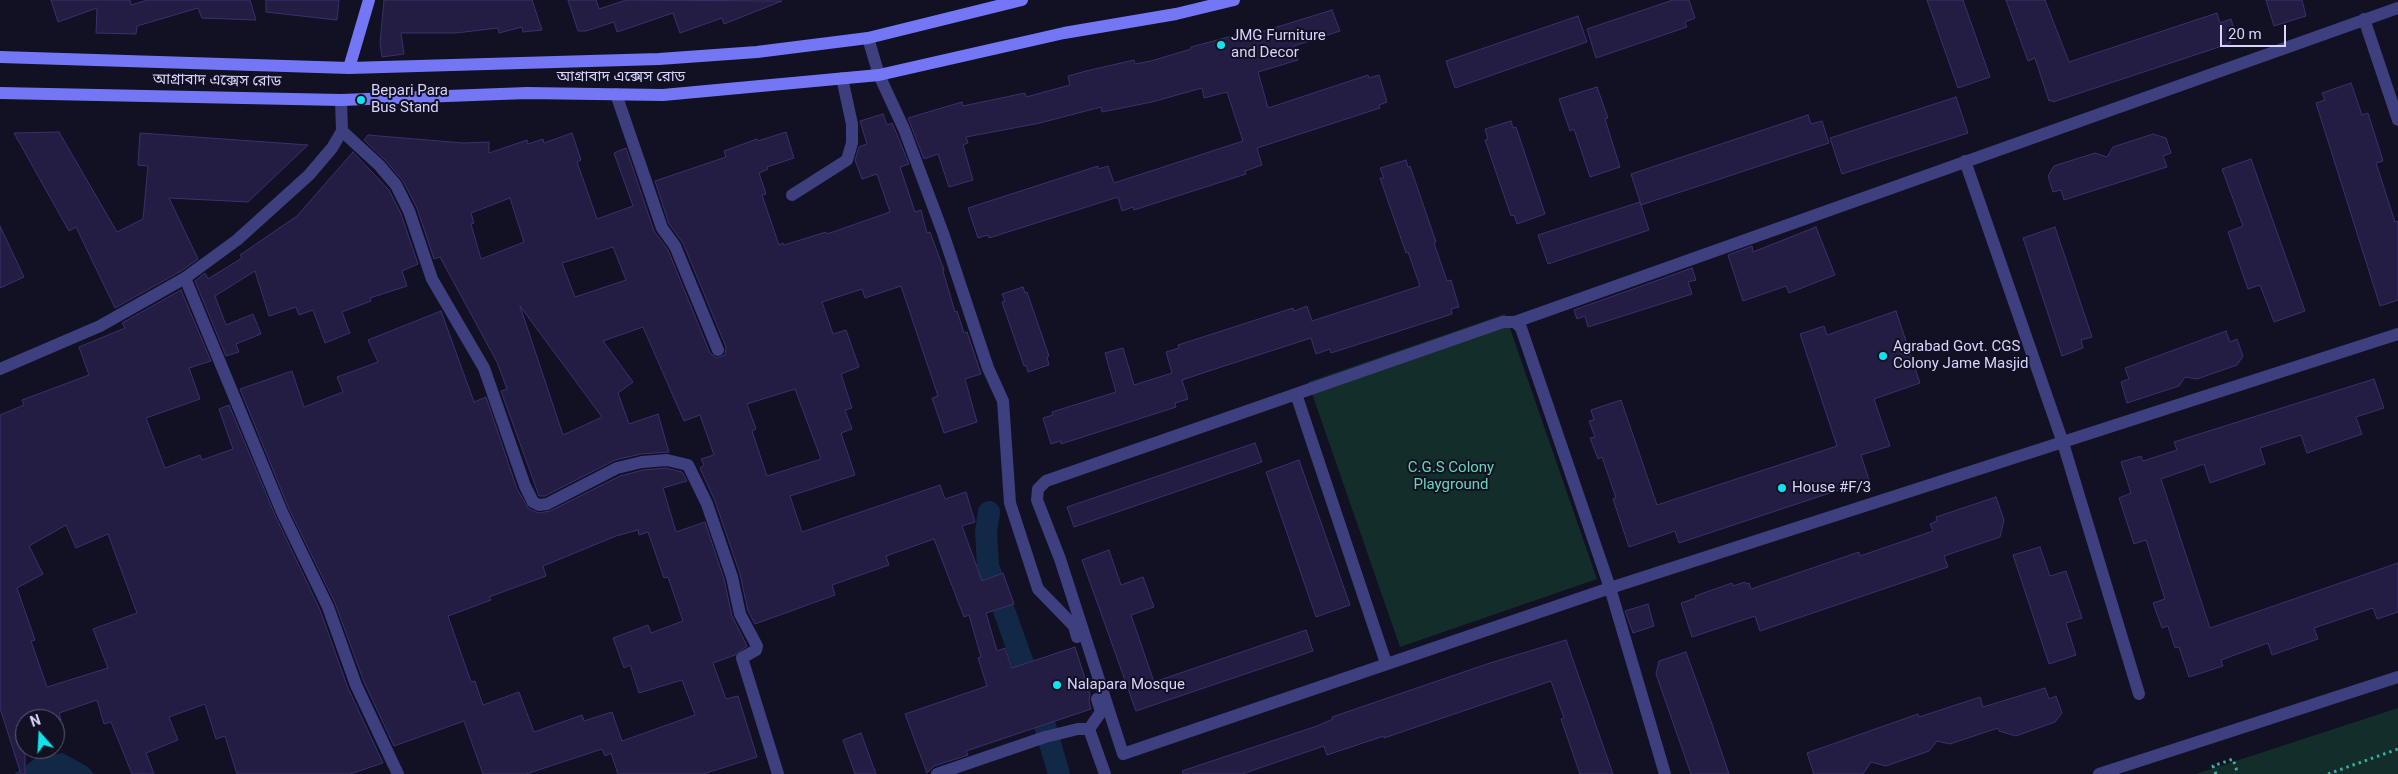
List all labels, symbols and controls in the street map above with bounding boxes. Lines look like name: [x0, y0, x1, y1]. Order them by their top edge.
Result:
scale bar: [2223, 15, 2289, 47]
text: 20 m: [2228, 25, 2262, 43]
place label: JMG Furniture and Decor: [1231, 27, 1326, 62]
marker: JMG Furniture and Decor: [1215, 39, 1227, 51]
street label: আগ্রাবাদ এক্সেস রোড: [557, 68, 685, 86]
street label: আগ্রাবাদ এক্সেস রোড: [153, 71, 281, 91]
place label: Bepari Para Bus Stand: [371, 82, 448, 117]
marker: Bepari Para Bus Stand: [355, 94, 367, 106]
place label: Agrabad Govt. CGS Colony Jame Masjid: [1893, 338, 2029, 373]
marker: Agrabad Govt. CGS Colony Jame Masjid: [1877, 350, 1889, 362]
park label: C.G.S Colony Playground: [1408, 459, 1494, 494]
place label: House #F/3: [1792, 479, 1871, 497]
marker: House #F/3: [1776, 482, 1788, 494]
place label: Nalapara Mosque: [1067, 676, 1185, 694]
marker: Nalapara Mosque: [1051, 679, 1063, 691]
north arrow: [15, 709, 65, 759]
text: N: [28, 712, 43, 730]

